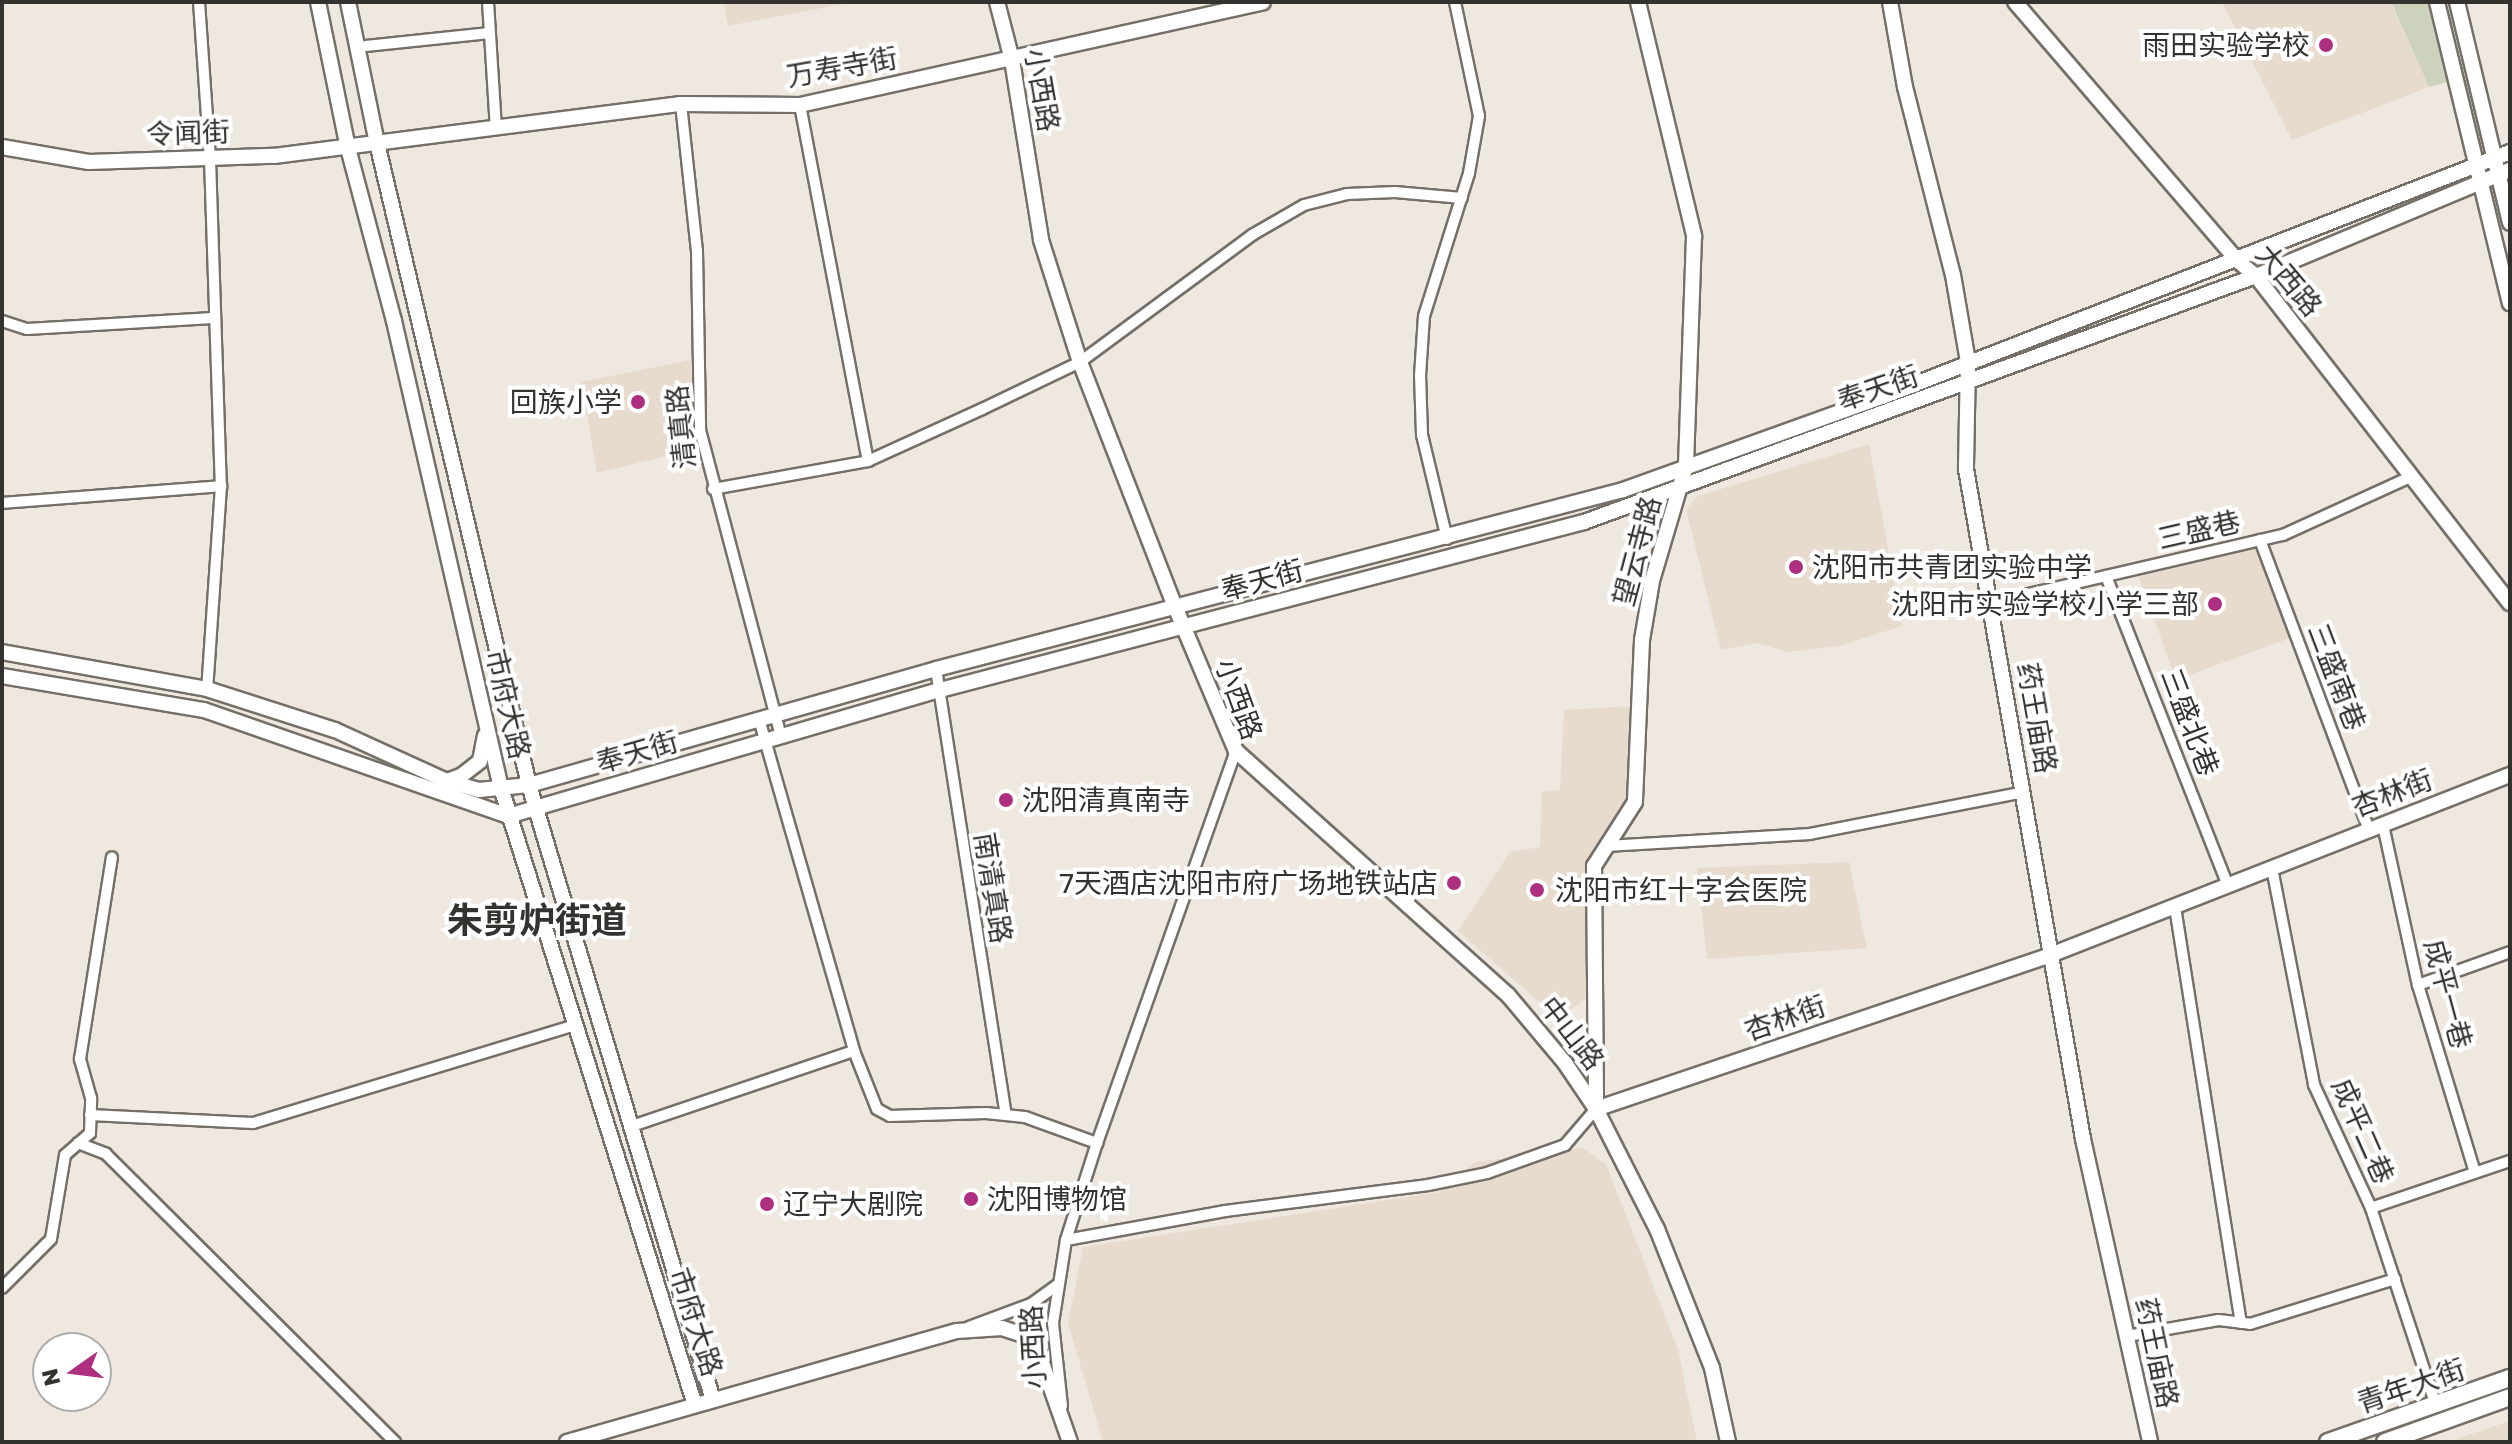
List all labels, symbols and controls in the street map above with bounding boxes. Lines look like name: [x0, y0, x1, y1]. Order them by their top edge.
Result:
place label: 雨田实验学校: [2142, 28, 2310, 62]
marker: 雨田实验学校: [2317, 36, 2335, 54]
street label: 万寿寺街: [784, 41, 900, 93]
street label: 小西路: [1018, 46, 1066, 134]
street label: 令闻街: [145, 115, 231, 151]
street label: 大西路: [2249, 237, 2329, 323]
street label: 奉天街: [1833, 358, 1923, 418]
street label: 清真路: [660, 383, 702, 471]
place label: 回族小学: [510, 385, 622, 419]
marker: 回族小学: [629, 393, 647, 411]
street label: 望云寺路: [1606, 493, 1668, 609]
street label: 三盛巷: [2154, 504, 2244, 556]
place label: 沈阳市共青团实验中学: [1812, 550, 2092, 584]
street label: 奉天街: [1217, 553, 1307, 607]
marker: 沈阳市共青团实验中学: [1787, 558, 1805, 576]
place label: 沈阳市实验学校小学三部: [1891, 587, 2199, 621]
marker: 沈阳市实验学校小学三部: [2206, 595, 2224, 613]
street label: 三盛南巷: [2301, 619, 2373, 735]
street label: 市府大路: [479, 646, 537, 762]
street label: 小西路: [1209, 654, 1269, 744]
street label: 药王庙路: [2011, 660, 2063, 776]
street label: 三盛北巷: [2154, 664, 2226, 780]
street label: 奉天街: [592, 724, 682, 780]
street label: 杏林街: [2347, 762, 2437, 824]
place label: 沈阳清真南寺: [1022, 783, 1190, 817]
marker: 沈阳清真南寺: [997, 791, 1015, 809]
street label: 南清真路: [968, 830, 1018, 946]
place label: 7天酒店沈阳市府广场地铁站店: [1059, 866, 1438, 900]
place label: 沈阳市红十字会医院: [1555, 873, 1807, 907]
marker: 7天酒店沈阳市府广场地铁站店: [1445, 874, 1463, 892]
marker: 沈阳市红十字会医院: [1526, 879, 1548, 901]
district label: 朱剪炉街道: [447, 898, 627, 942]
street label: 成平一巷: [2417, 936, 2479, 1052]
street label: 杏林街: [1740, 988, 1830, 1048]
street label: 中山路: [1533, 990, 1611, 1076]
street label: 成平二巷: [2325, 1073, 2401, 1189]
place label: 沈阳博物馆: [987, 1182, 1127, 1216]
place label: 辽宁大剧院: [783, 1187, 923, 1221]
marker: 沈阳博物馆: [962, 1190, 980, 1208]
marker: 辽宁大剧院: [758, 1195, 776, 1213]
street label: 市府大路: [663, 1264, 729, 1380]
street label: 药王庙路: [2129, 1295, 2185, 1411]
street label: 小西路: [1014, 1304, 1052, 1390]
north arrow: [32, 1332, 112, 1412]
street label: 青年大街: [2353, 1352, 2469, 1420]
text: N: [35, 1366, 65, 1389]

